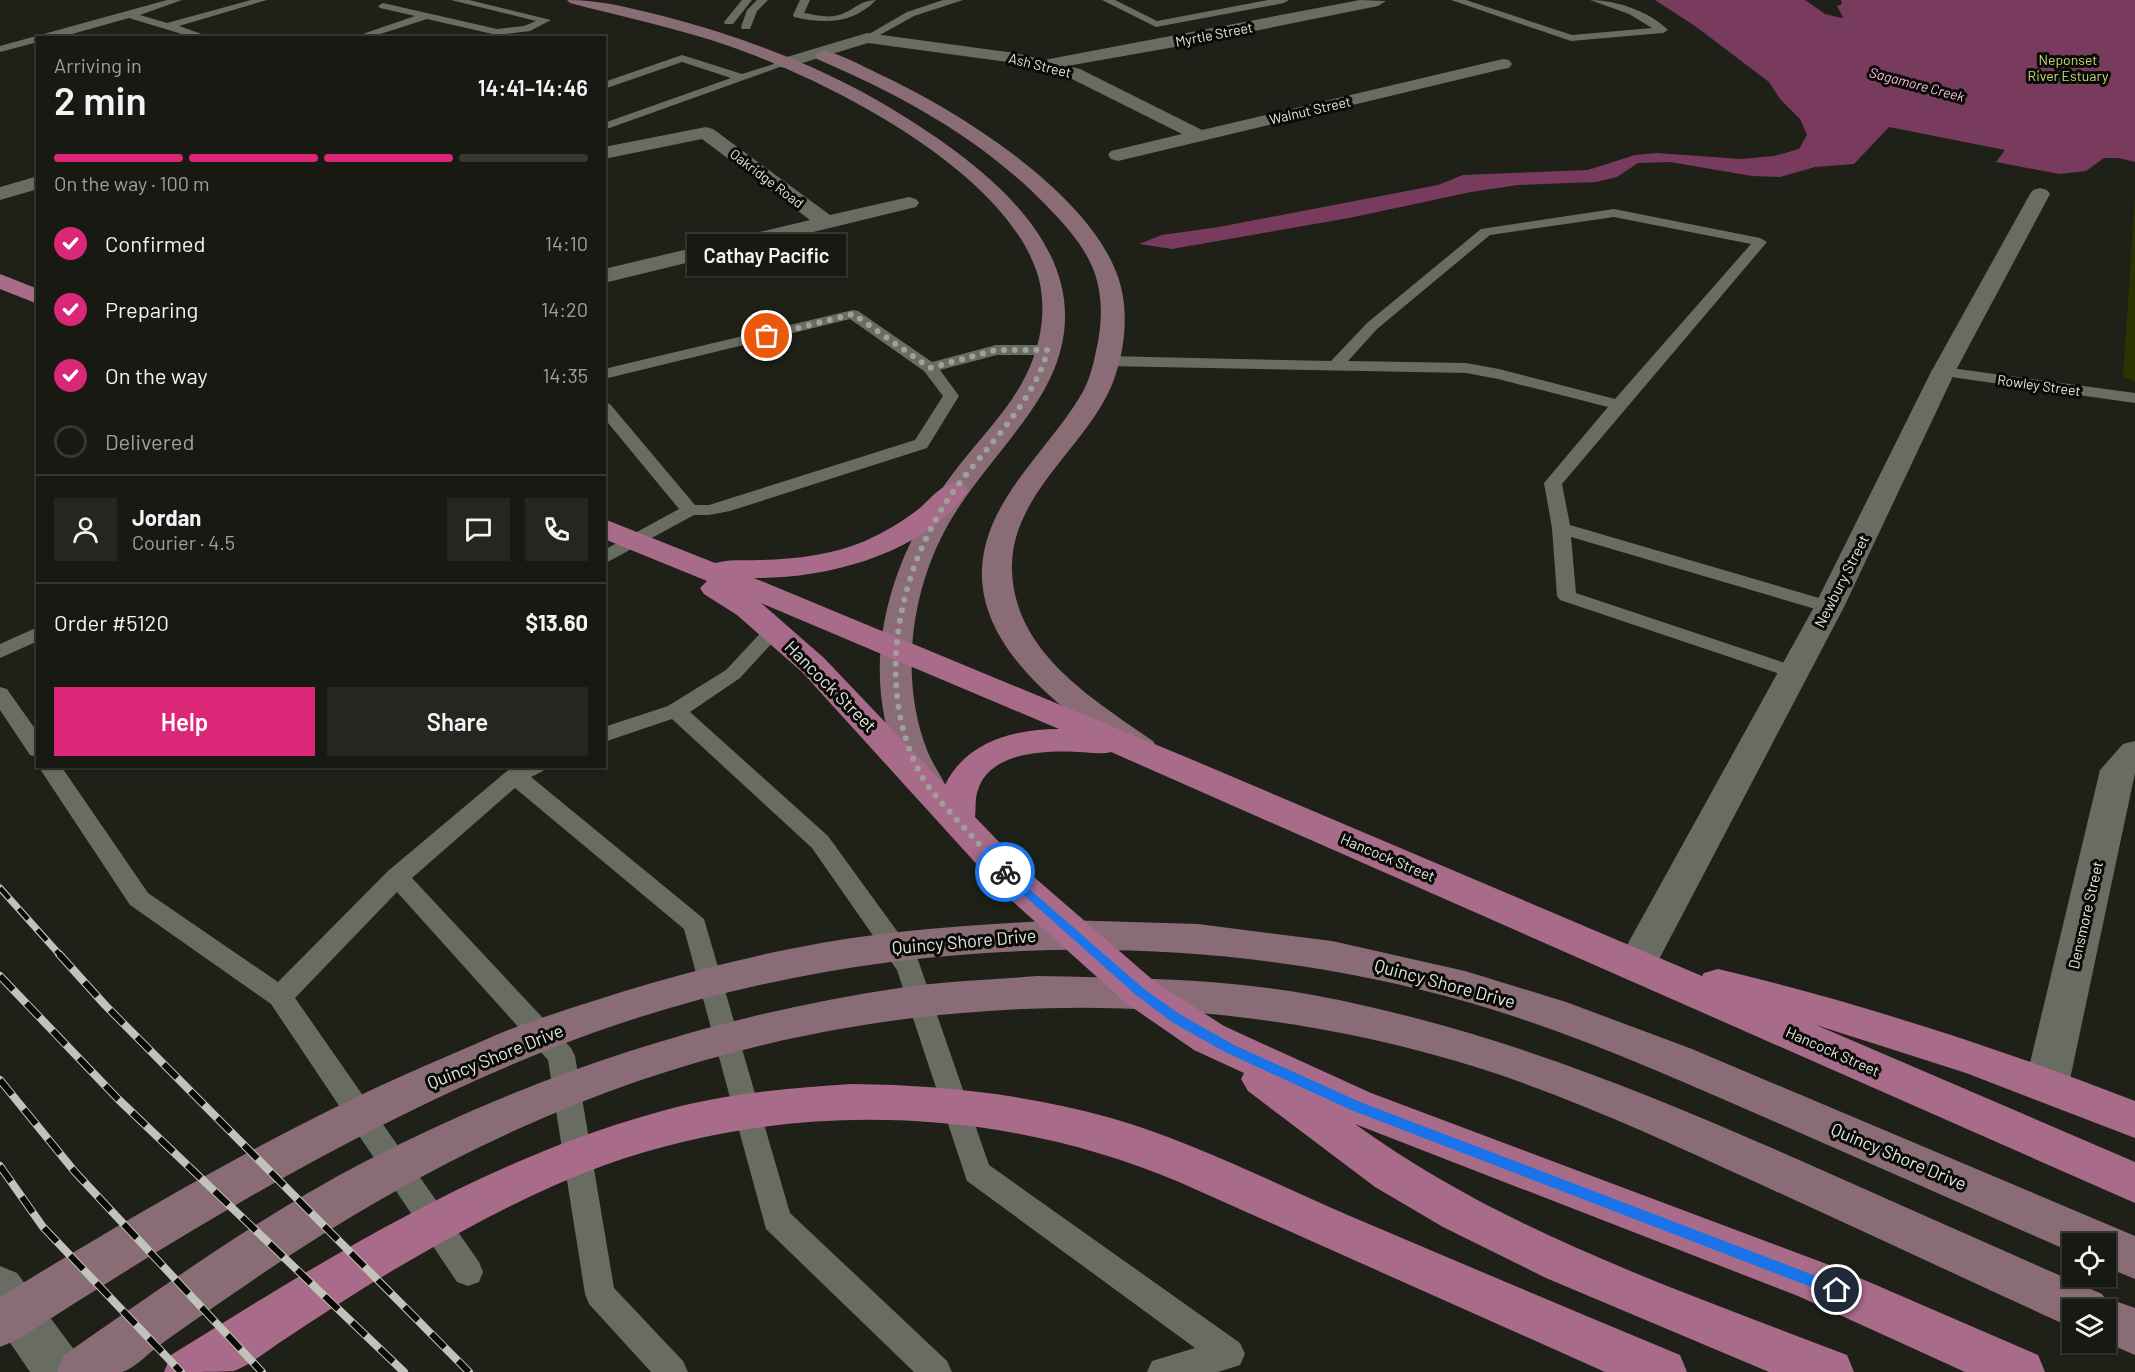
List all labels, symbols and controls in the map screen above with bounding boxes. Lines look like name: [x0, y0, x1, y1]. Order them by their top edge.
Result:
street label: Myrtle Street: [1174, 18, 1254, 50]
street label: Ash Street: [1007, 49, 1073, 81]
park label: Neponset River Estuary: [2028, 51, 2109, 84]
text: Arriving in: [54, 53, 142, 77]
water label: Sagamore Creek: [1868, 63, 1967, 105]
text: 14:41–14:46: [478, 74, 588, 100]
text: 2 min: [54, 76, 147, 123]
street label: Walnut Street: [1268, 92, 1352, 128]
street label: Oakridge Road: [727, 145, 807, 211]
text: On the way · 100 m: [54, 171, 210, 195]
icon: check: [54, 227, 87, 260]
text: Confirmed: [105, 230, 205, 256]
text: 14:10: [545, 231, 588, 255]
callout: Cathay Pacific: [688, 234, 846, 276]
text: Cathay Pacific: [704, 243, 829, 267]
icon: check: [54, 293, 87, 326]
text: Preparing: [105, 296, 198, 322]
text: 14:20: [541, 297, 588, 321]
pin: [741, 310, 792, 361]
icon: bag: [750, 319, 783, 352]
icon: check: [54, 359, 87, 392]
text: On the way: [105, 362, 208, 388]
text: 14:35: [543, 363, 588, 387]
street label: Rowley Street: [1996, 371, 2082, 399]
text: Delivered: [105, 428, 194, 454]
button: person: [54, 498, 117, 561]
button: chat: [447, 498, 510, 561]
button: phone: [525, 498, 588, 561]
text: Jordan: [132, 504, 201, 530]
text: Courier · 4.5: [132, 530, 235, 554]
street label: Newbury Street: [1810, 532, 1872, 630]
text: Order #5120: [54, 609, 169, 635]
text: $13.60: [525, 609, 588, 635]
street label: Hancock Street: [781, 636, 881, 736]
button: Help: [54, 687, 315, 756]
button: Share: [327, 687, 588, 756]
street label: Hancock Street: [1338, 829, 1438, 885]
courier: [975, 842, 1035, 902]
icon: bike: [989, 856, 1022, 889]
street label: Densmore Street: [2064, 859, 2106, 971]
street label: Quincy Shore Drive: [891, 924, 1037, 958]
street label: Quincy Shore Drive: [1372, 954, 1518, 1012]
street label: Quincy Shore Drive: [424, 1019, 566, 1093]
street label: Hancock Street: [1783, 1022, 1883, 1080]
street label: Quincy Shore Drive: [1828, 1118, 1970, 1194]
map controls: [2062, 1233, 2116, 1353]
button: locate: [2062, 1233, 2116, 1287]
pin: [1811, 1264, 1862, 1315]
icon: home: [1820, 1273, 1853, 1306]
button: layers: [2062, 1299, 2116, 1353]

